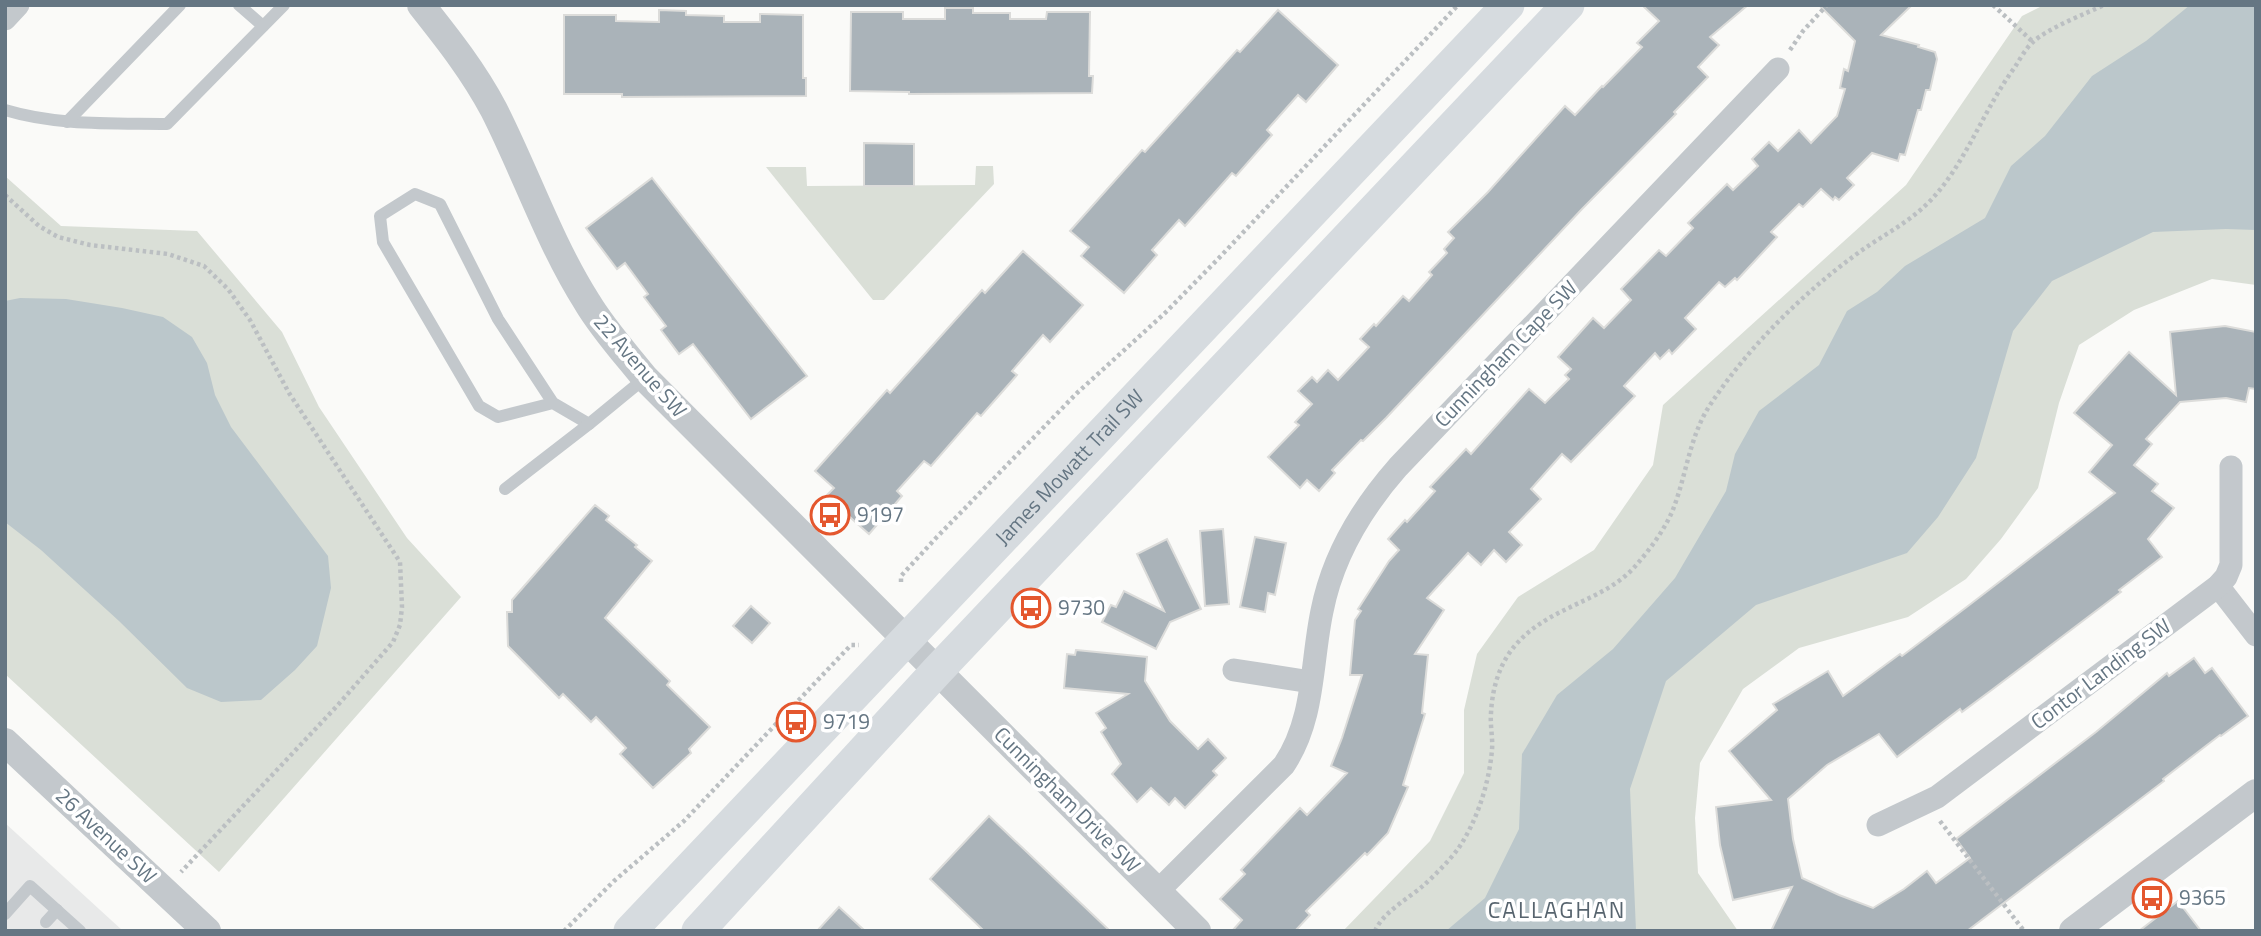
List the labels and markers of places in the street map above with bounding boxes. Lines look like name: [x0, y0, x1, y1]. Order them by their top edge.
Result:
bus stop icon: 9197: [809, 494, 851, 536]
place label: 9197: [857, 498, 904, 530]
bus stop icon: 9730: [1010, 587, 1052, 629]
place label: 9730: [1058, 591, 1105, 623]
bus stop icon: 9719: [775, 701, 817, 743]
place label: 9719: [823, 705, 870, 737]
bus stop icon: 9365: [2131, 877, 2173, 919]
place label: 9365: [2179, 881, 2226, 913]

